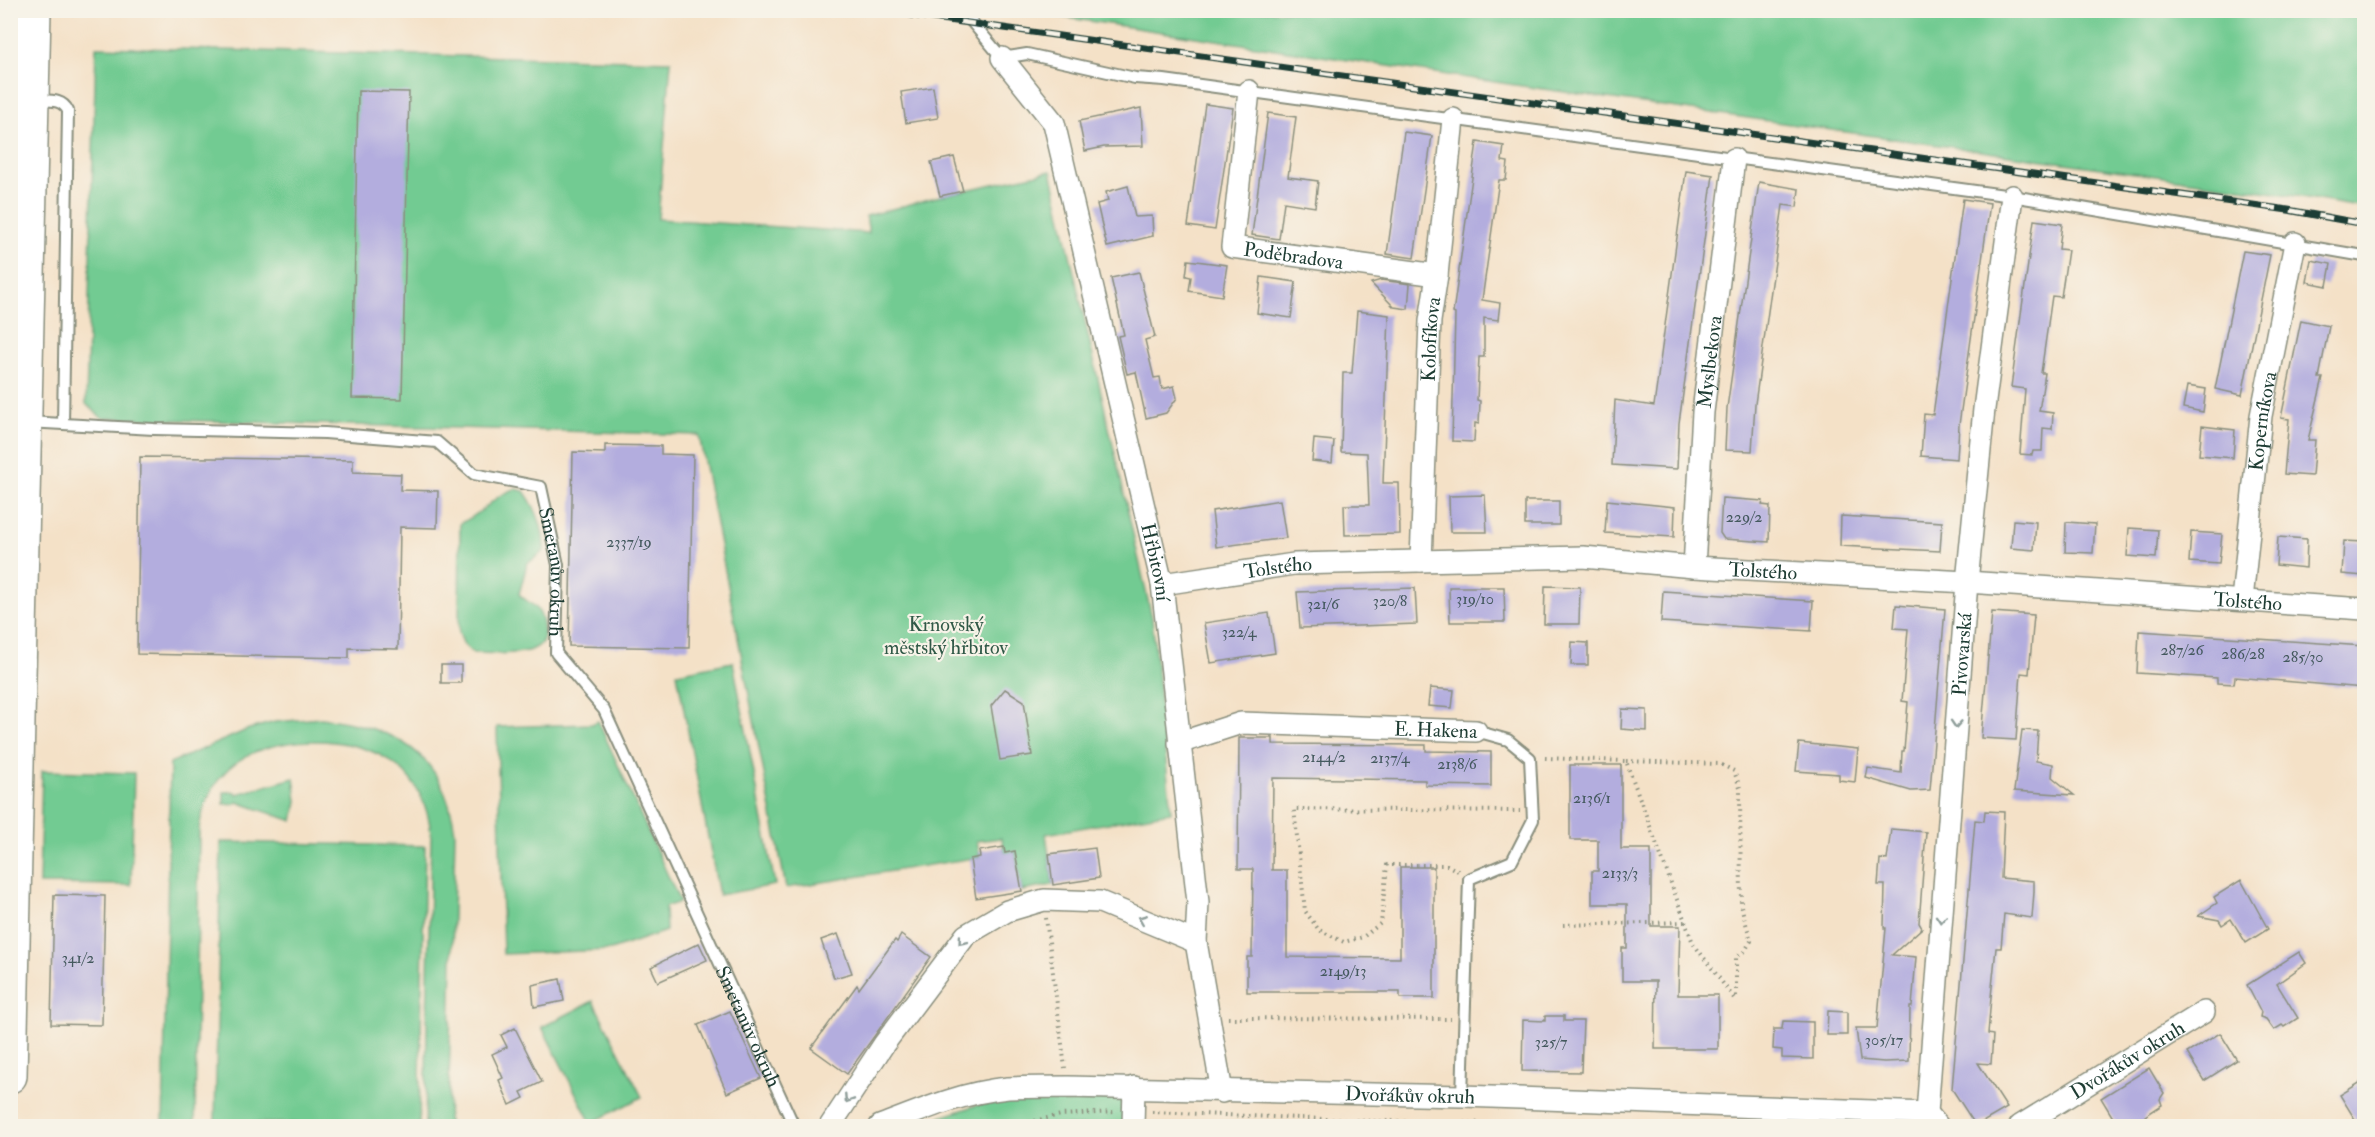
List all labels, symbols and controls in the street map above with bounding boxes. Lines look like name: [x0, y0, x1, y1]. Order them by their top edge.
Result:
street label: Poděbradova: [1242, 237, 1346, 275]
street label: Kolofíkova: [1416, 294, 1447, 382]
street label: Myslbekova: [1692, 313, 1728, 409]
street label: Koperníkova: [2243, 369, 2283, 472]
street label: Smetanův okruh: [533, 505, 570, 637]
house number: 229/2: [1726, 507, 1762, 527]
street label: Hřbitovní: [1135, 521, 1176, 604]
house number: 2337/19: [606, 532, 652, 552]
street label: Tolstého: [1242, 552, 1312, 584]
street label: Tolstého: [1728, 557, 1798, 586]
street label: Tolstého: [2213, 587, 2283, 616]
house number: 319/10: [1456, 589, 1494, 609]
house number: 320/8: [1373, 591, 1408, 611]
house number: 321/6: [1307, 594, 1340, 614]
street label: Pivovarská: [1946, 611, 1978, 697]
park label: Krnovský městský hřbitov: [884, 612, 1008, 660]
house number: 322/4: [1222, 622, 1258, 642]
house number: 287/26: [2160, 640, 2204, 660]
house number: 286/28: [2221, 644, 2265, 664]
house number: 285/30: [2283, 647, 2323, 667]
street label: E. Hakena: [1394, 716, 1479, 744]
one-way arrow: [1950, 720, 1963, 729]
house number: 2144/2: [1302, 747, 1346, 767]
house number: 2137/4: [1370, 748, 1411, 768]
house number: 2138/6: [1437, 754, 1478, 774]
house number: 2136/1: [1573, 788, 1611, 808]
house number: 2133/3: [1602, 863, 1638, 883]
one-way arrow: [1137, 914, 1148, 926]
one-way arrow: [1935, 914, 1948, 923]
one-way arrow: [958, 934, 969, 945]
house number: 341/2: [62, 948, 94, 968]
house number: 2149/13: [1320, 961, 1366, 981]
street label: Smetanův okruh: [710, 962, 787, 1092]
street label: Dvořákův okruh: [2065, 1015, 2190, 1105]
house number: 305/17: [1865, 1030, 1904, 1050]
house number: 325/7: [1535, 1032, 1568, 1052]
street label: Dvořákův okruh: [1345, 1081, 1476, 1109]
one-way arrow: [843, 1093, 855, 1103]

